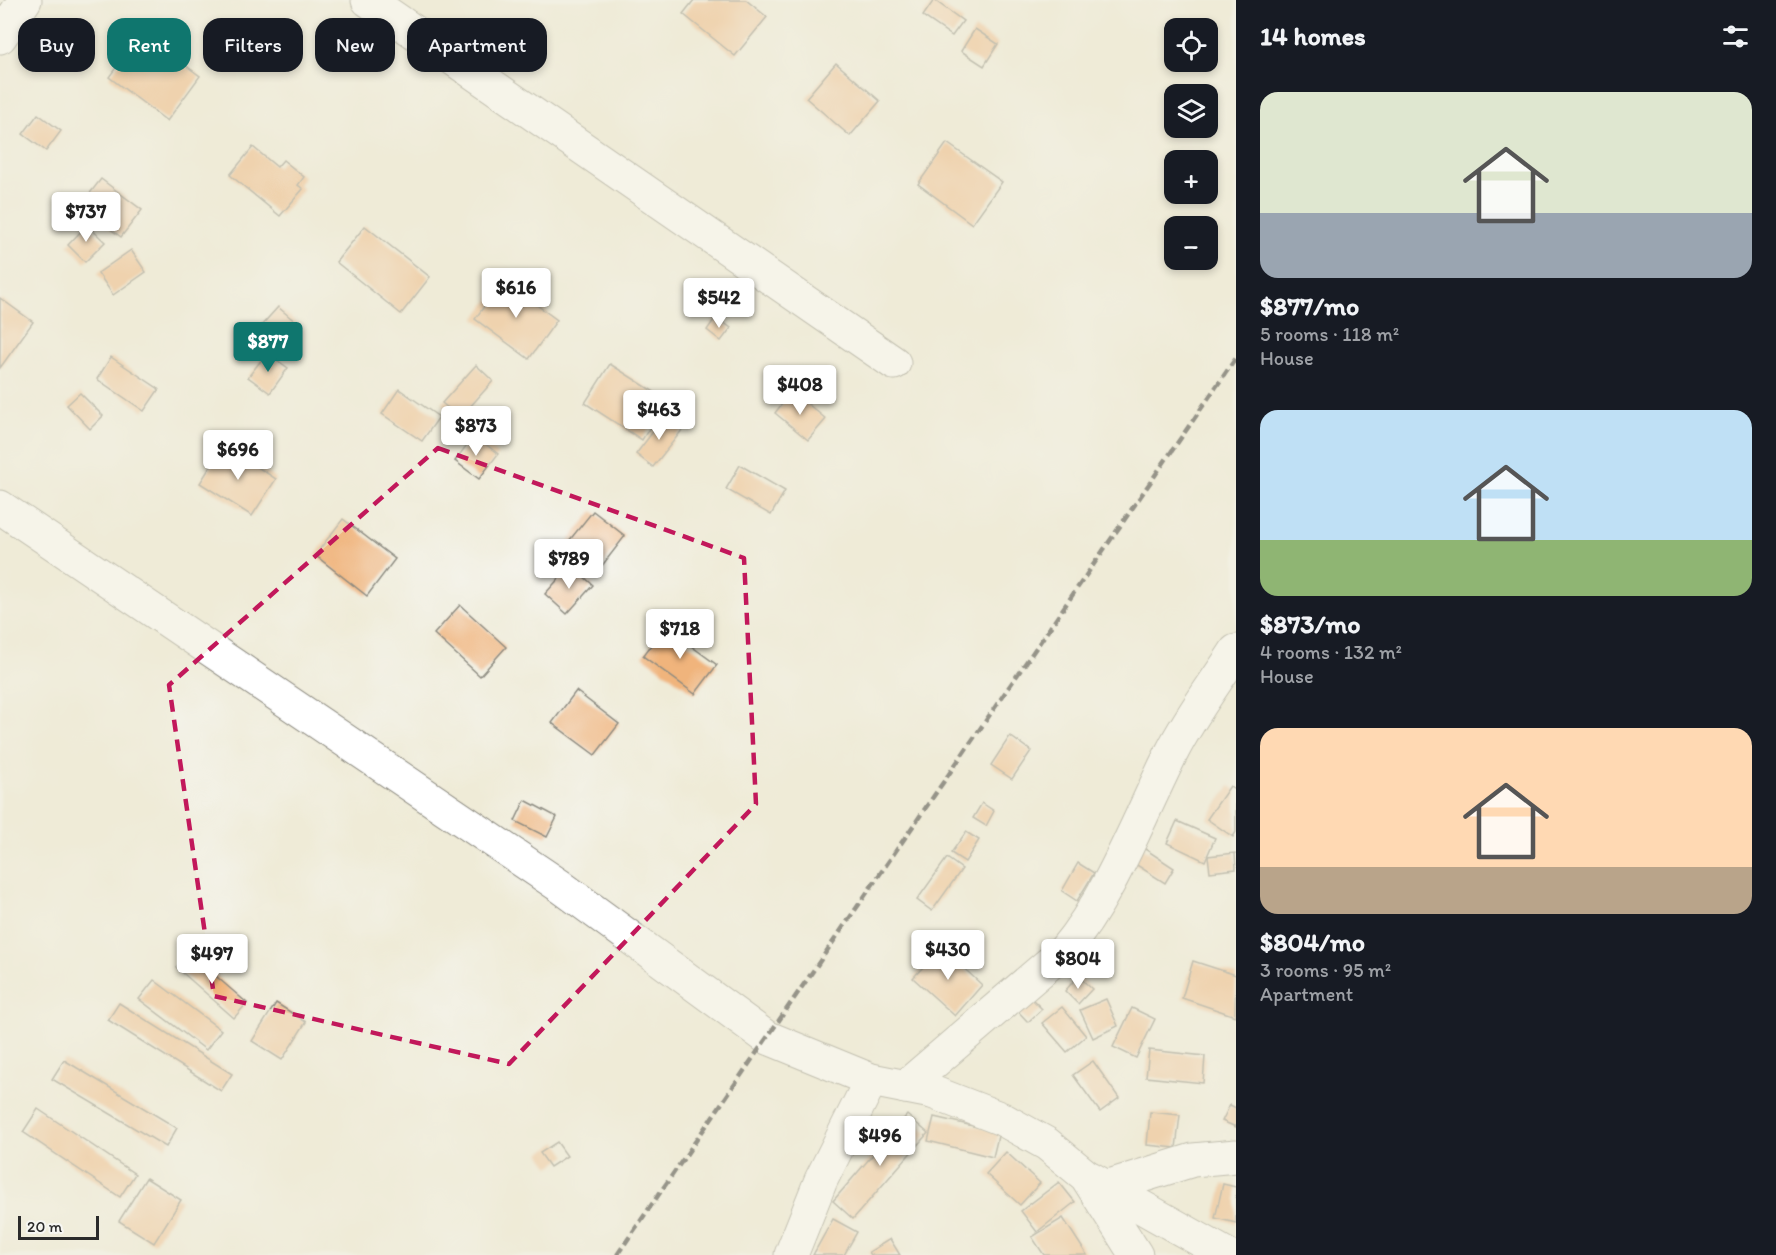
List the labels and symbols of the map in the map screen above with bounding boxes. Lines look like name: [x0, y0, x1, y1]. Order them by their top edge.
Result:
pin: $737: [50, 192, 122, 243]
pin: $616: [480, 268, 552, 319]
pin: $542: [683, 278, 755, 329]
pin: $877: [232, 322, 304, 373]
pin: $408: [764, 365, 836, 416]
pin: $463: [623, 390, 695, 441]
pin: $873: [440, 406, 512, 457]
pin: $696: [202, 430, 274, 481]
pin: $789: [533, 539, 605, 590]
pin: $718: [644, 609, 716, 660]
pin: $430: [912, 930, 984, 981]
pin: $497: [176, 934, 248, 985]
pin: $804: [1042, 939, 1114, 990]
pin: $496: [844, 1116, 916, 1167]
scale bar: [18, 1213, 99, 1240]

